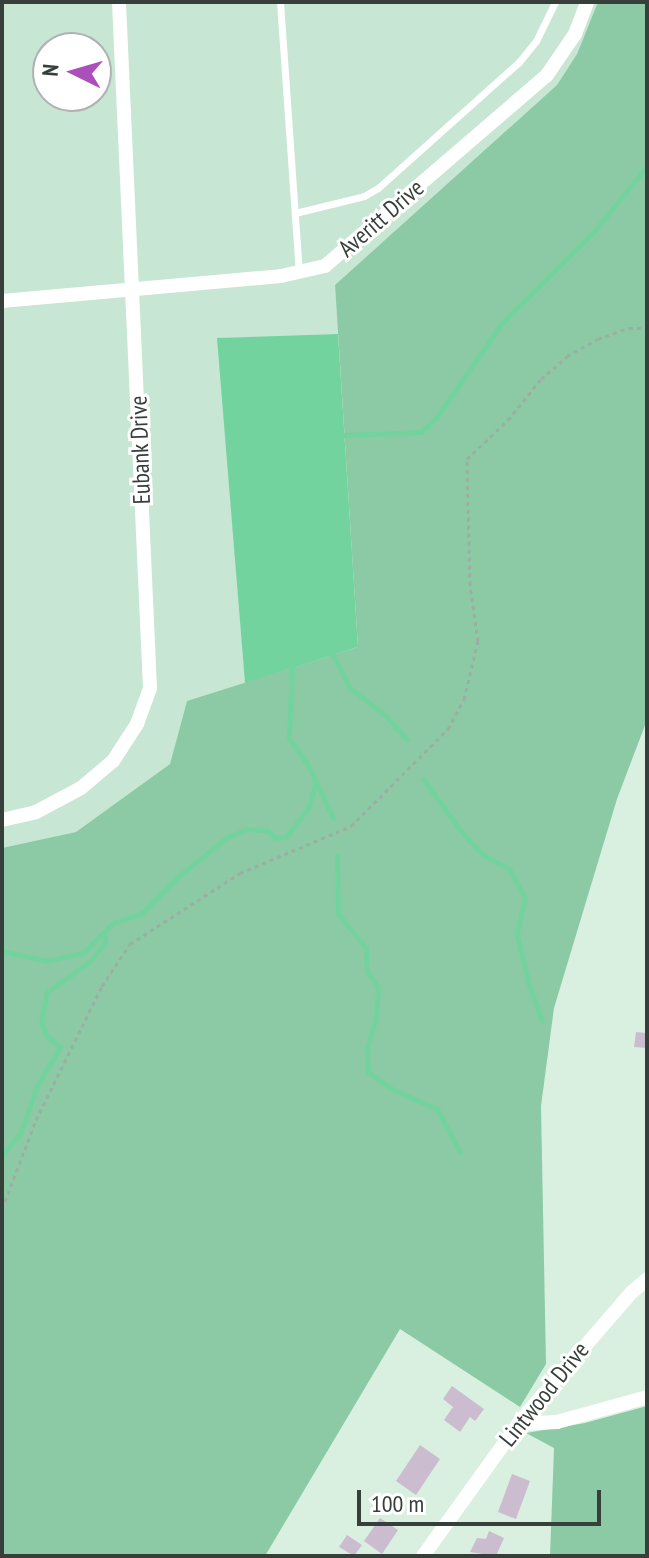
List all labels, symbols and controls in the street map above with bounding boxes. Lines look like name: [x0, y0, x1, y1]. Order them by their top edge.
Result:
north arrow: [32, 32, 112, 112]
text: N: [36, 63, 65, 77]
street label: Averitt Drive: [332, 173, 430, 263]
street label: Eubank Drive: [124, 395, 156, 505]
street label: Lintwood Drive: [493, 1336, 595, 1452]
scale bar: [361, 1474, 605, 1524]
text: 100 m: [371, 1488, 424, 1519]

